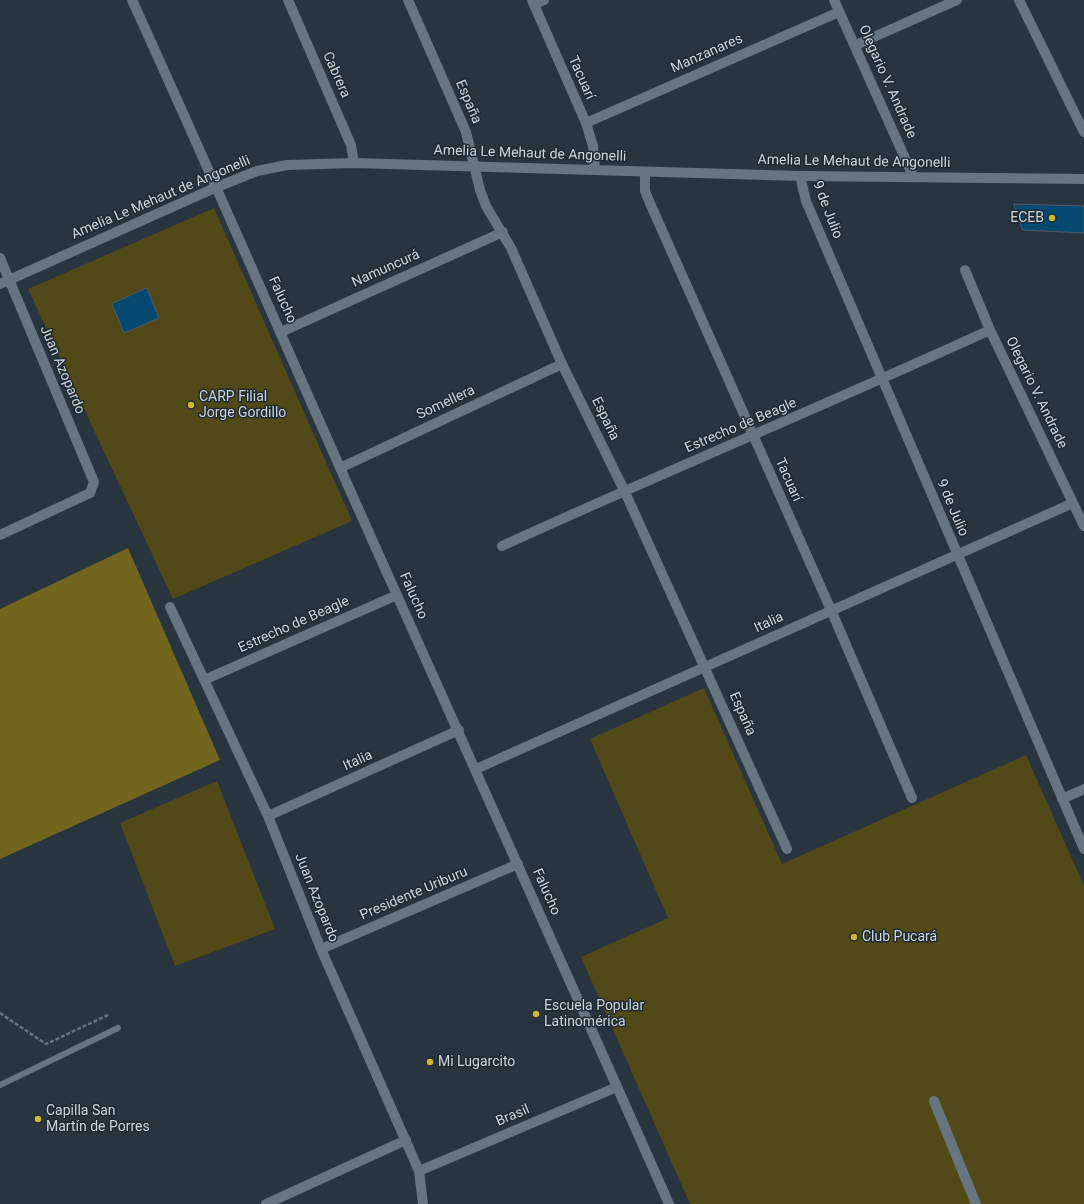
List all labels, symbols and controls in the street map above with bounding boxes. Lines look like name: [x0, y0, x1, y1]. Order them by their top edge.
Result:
street label: Olegario V. Andrade: [854, 23, 920, 141]
street label: Manzanares: [669, 31, 745, 77]
street label: Cabrera: [318, 49, 354, 101]
street label: Tacuarí: [564, 54, 598, 102]
street label: España: [451, 78, 485, 126]
street label: Amelia Le Mehaut de Angonelli: [433, 142, 627, 166]
street label: Amelia Le Mehaut de Angonelli: [757, 152, 951, 172]
street label: Amelia Le Mehaut de Angonelli: [69, 153, 253, 243]
street label: 9 de Julio: [808, 179, 846, 241]
place label: ECEB: [1010, 210, 1044, 226]
marker: ECEB: [1047, 213, 1057, 223]
street label: Namuncurá: [349, 247, 423, 291]
street label: Falucho: [264, 274, 300, 326]
street label: Juan Azopardo: [36, 323, 88, 417]
street label: Olegario V. Andrade: [1002, 334, 1070, 452]
street label: Somellera: [414, 382, 478, 424]
place label: CARP Filial Jorge Gordillo: [199, 389, 286, 422]
street label: España: [587, 395, 623, 443]
street label: Estrecho de Beagle: [683, 395, 799, 457]
marker: CARP Filial Jorge Gordillo: [186, 400, 196, 410]
street label: Tacuarí: [771, 456, 805, 504]
street label: 9 de Julio: [932, 477, 972, 539]
street label: Falucho: [395, 570, 431, 622]
street label: Estrecho de Beagle: [236, 593, 352, 657]
street label: Italia: [752, 609, 786, 637]
street label: España: [725, 690, 759, 738]
street label: Italia: [341, 747, 375, 775]
street label: Juan Azopardo: [291, 851, 341, 945]
street label: Presidente Uriburu: [358, 864, 470, 924]
street label: Falucho: [528, 866, 564, 918]
place label: Club Pucará: [862, 929, 937, 945]
marker: Club Pucará: [849, 932, 859, 942]
place label: Escuela Popular Latinomérica: [544, 998, 644, 1030]
marker: Escuela Popular Latinomérica: [531, 1009, 541, 1019]
place label: Mi Lugarcito: [438, 1054, 515, 1070]
marker: Mi Lugarcito: [425, 1057, 435, 1067]
street label: Brasil: [494, 1101, 532, 1131]
place label: Capilla San Martín de Porres: [46, 1103, 150, 1136]
marker: Capilla San Martín de Porres: [33, 1114, 43, 1124]

